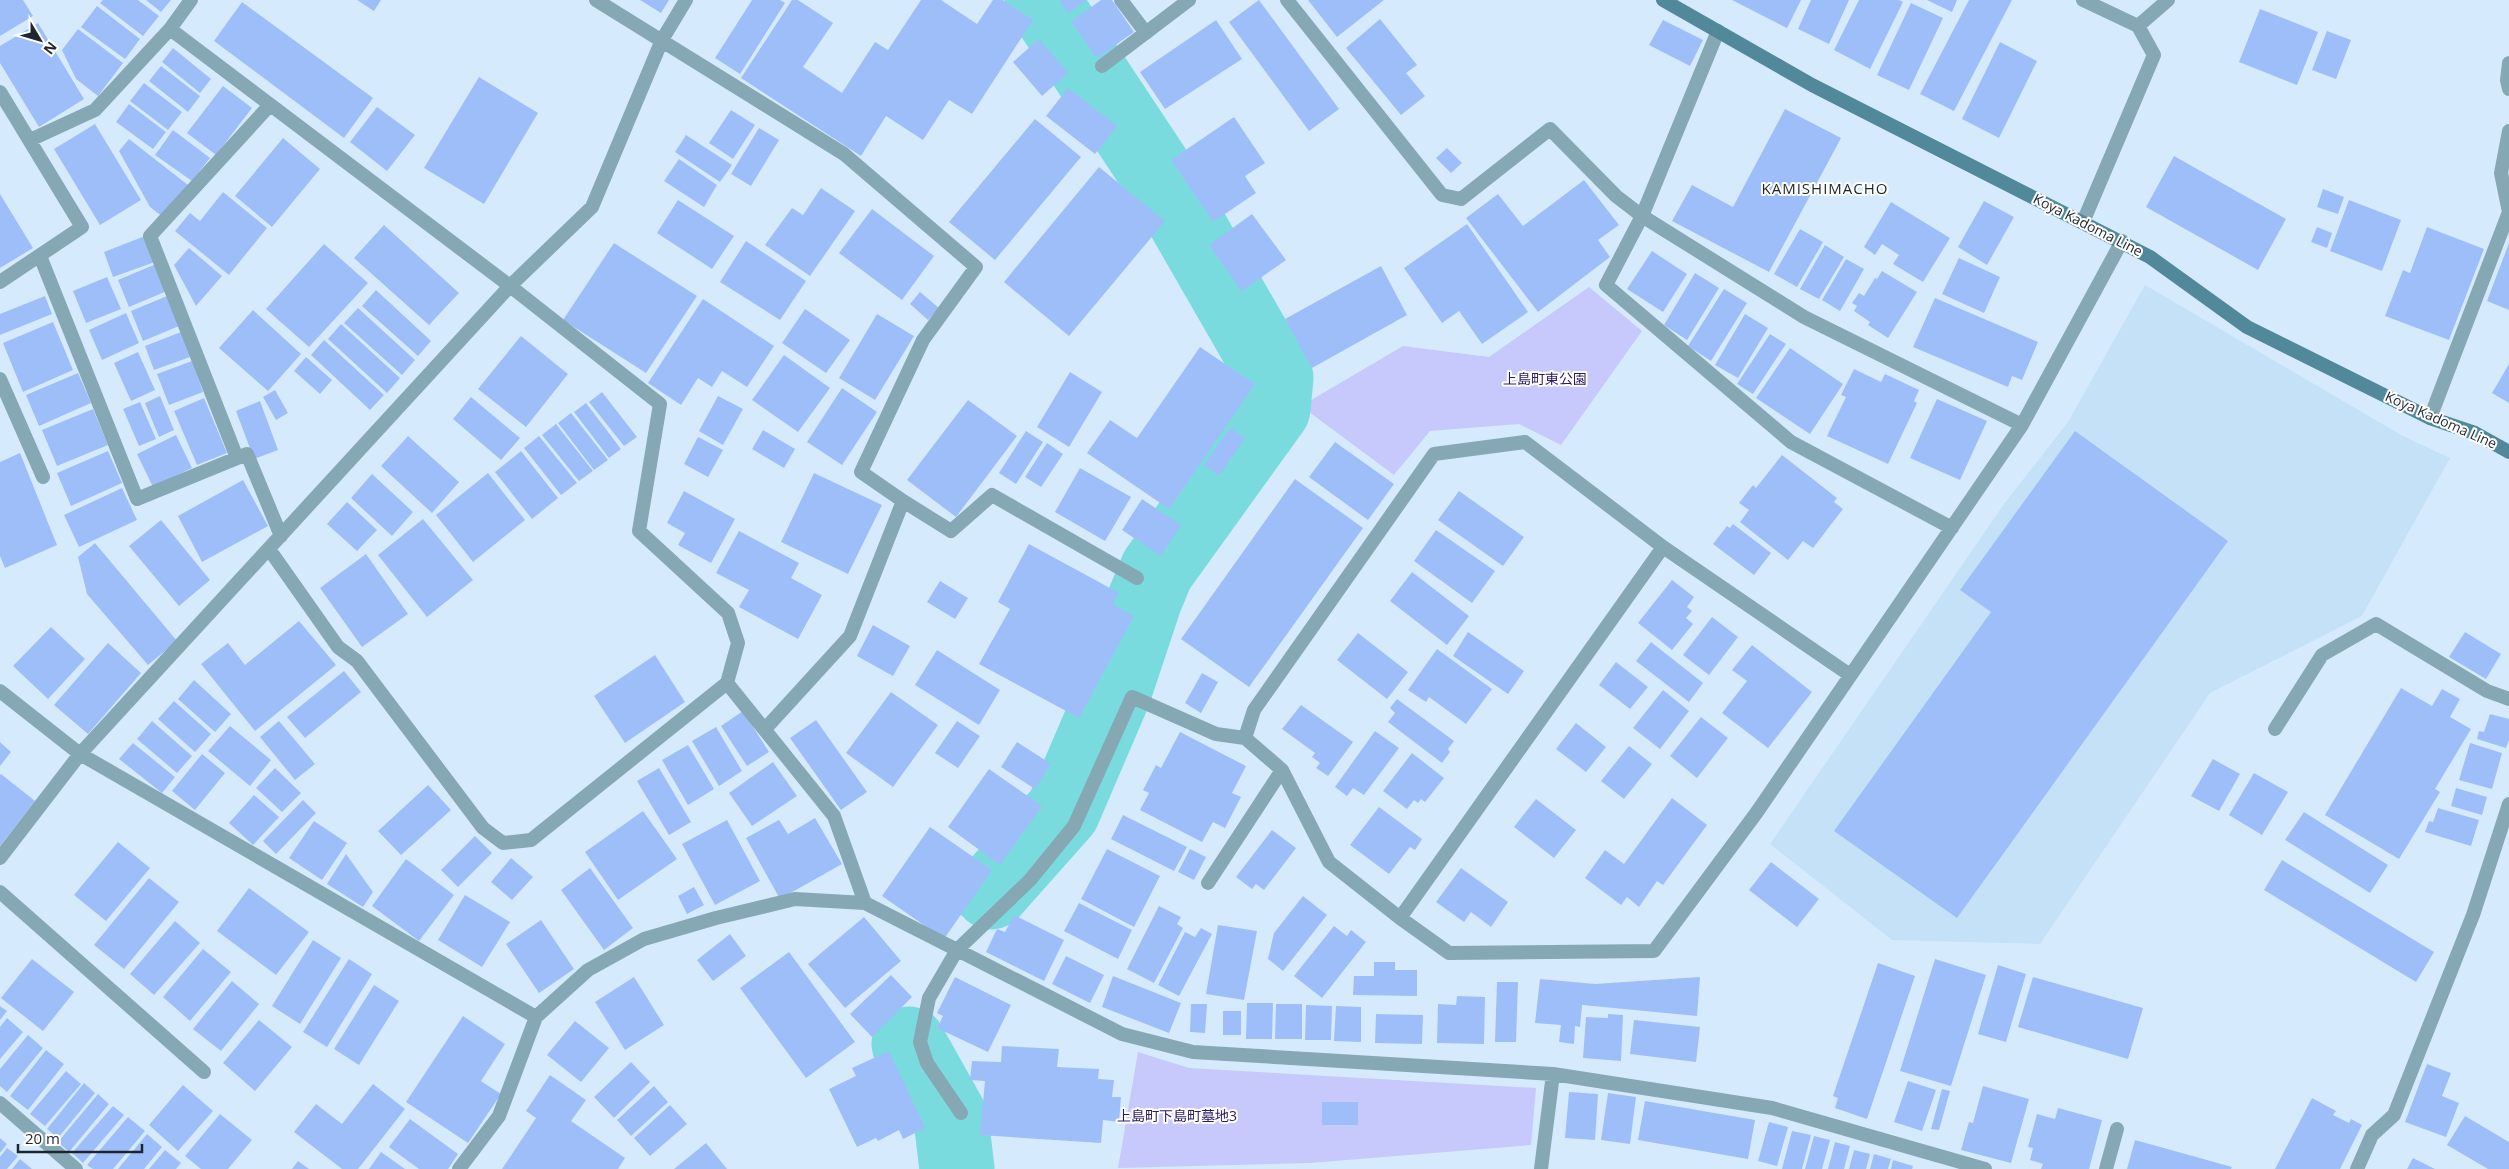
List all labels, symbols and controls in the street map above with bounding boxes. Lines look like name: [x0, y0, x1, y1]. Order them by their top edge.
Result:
north arrow: [15, 15, 65, 65]
text: N: [40, 38, 62, 59]
district label: KAMISHIMACHO: [1762, 178, 1888, 198]
street label: Koya Kadoma Line: [2030, 189, 2146, 260]
park label: 上島町東公園: [1503, 369, 1587, 388]
street label: Koya Kadoma Line: [2382, 386, 2500, 453]
park label: 上島町下島町墓地3: [1117, 1106, 1237, 1125]
scale bar: [18, 1122, 141, 1154]
text: 20 m: [25, 1128, 60, 1148]

